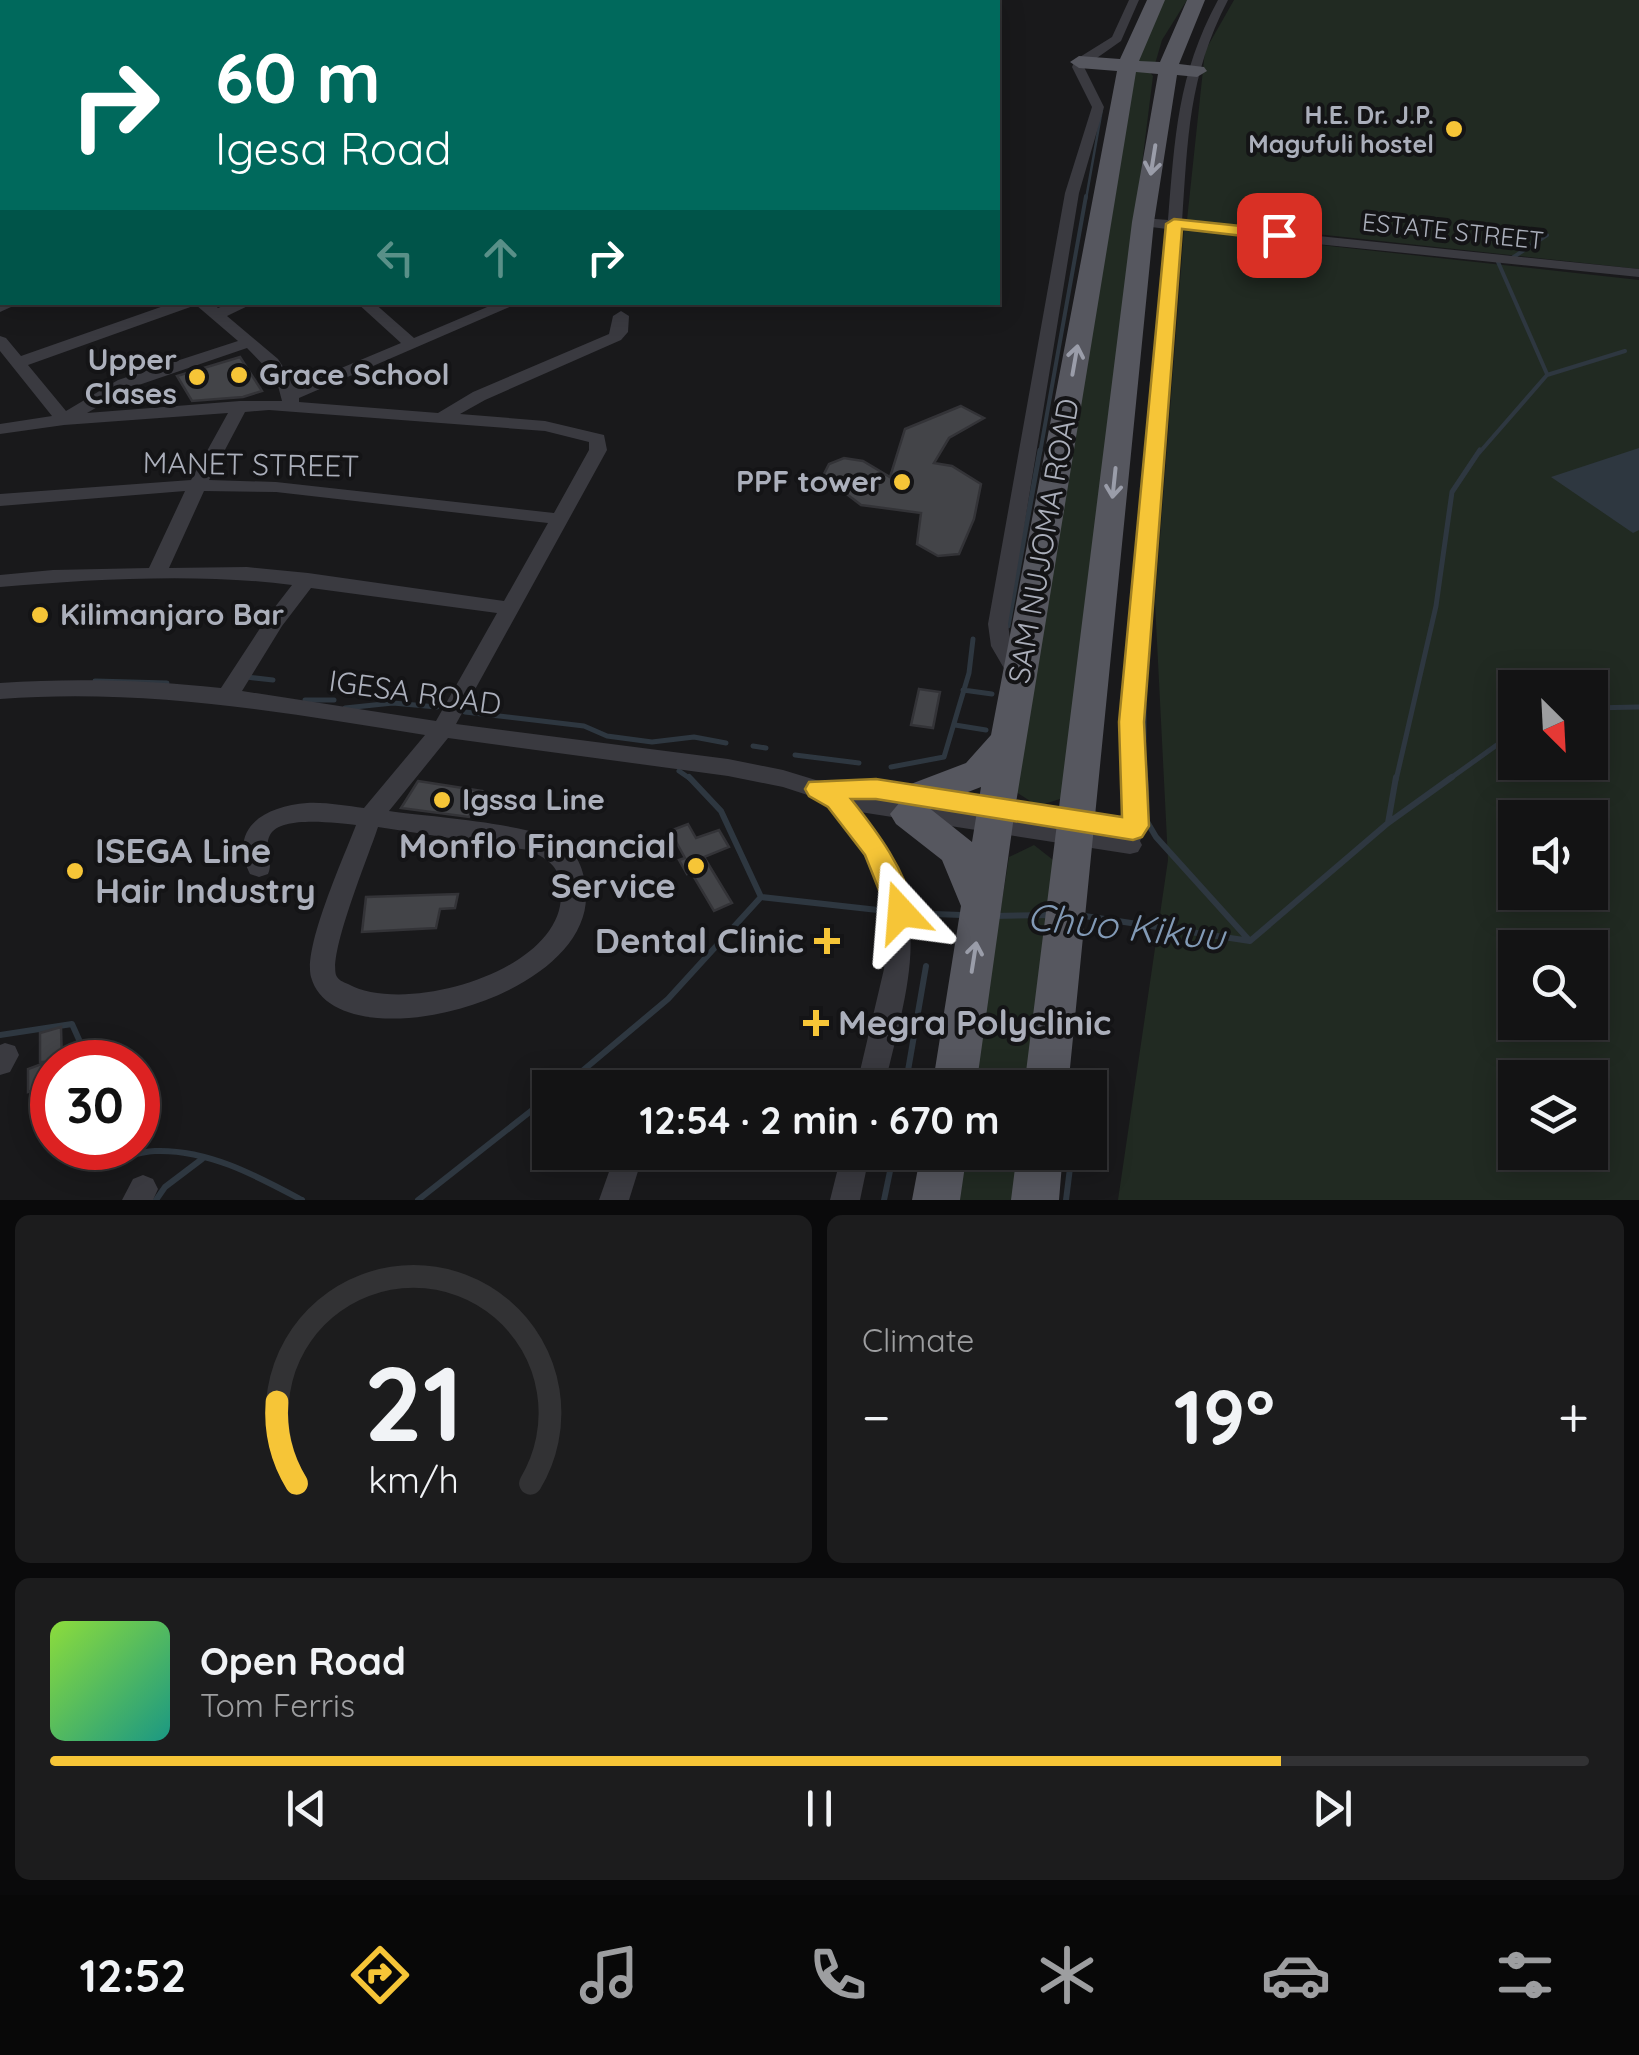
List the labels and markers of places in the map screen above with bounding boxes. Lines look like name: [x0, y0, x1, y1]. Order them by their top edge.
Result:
place label: H.E. Dr. J.P. Magufuli hostel: [1248, 99, 1434, 159]
marker: H.E. Dr. J.P. Magufuli hostel: [1443, 118, 1465, 140]
pin: [1237, 193, 1322, 278]
place label: Upper Clases: [85, 340, 177, 412]
place label: Grace School: [259, 355, 450, 393]
marker: Grace School: [228, 364, 250, 386]
marker: Upper Clases: [186, 366, 208, 388]
place label: PPF tower: [736, 462, 882, 500]
marker: PPF tower: [891, 471, 913, 493]
place label: Kilimanjaro Bar: [60, 595, 284, 633]
marker: Kilimanjaro Bar: [29, 604, 51, 626]
place label: Igssa Line: [462, 780, 605, 818]
marker: Igssa Line: [431, 789, 453, 811]
place label: Monflo Financial Service: [399, 823, 676, 907]
place label: ISEGA Line Hair Industry: [95, 828, 316, 912]
marker: Monflo Financial Service: [685, 855, 707, 877]
marker: ISEGA Line Hair Industry: [64, 860, 86, 882]
place label: Dental Clinic: [595, 918, 804, 962]
marker: Dental Clinic: [814, 928, 840, 954]
place label: Megra Polyclinic: [838, 1000, 1111, 1044]
marker: Megra Polyclinic: [803, 1010, 829, 1036]

